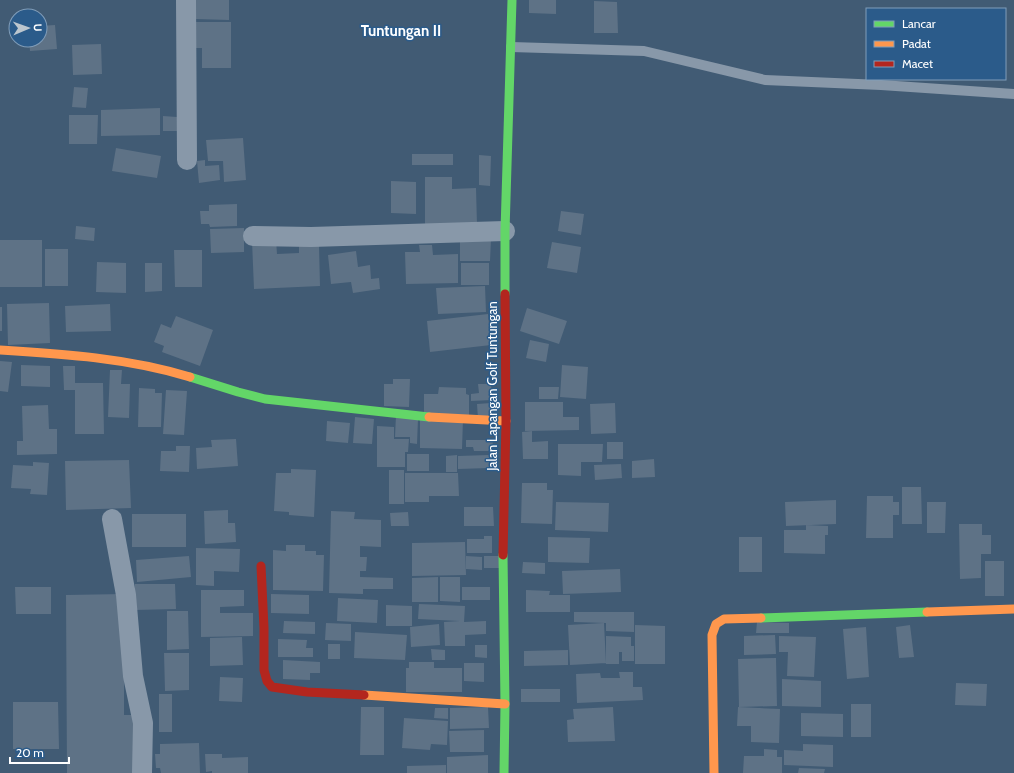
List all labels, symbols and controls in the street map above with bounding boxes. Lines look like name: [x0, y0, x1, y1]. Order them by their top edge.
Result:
north arrow: [8, 8, 48, 48]
legend: [866, 8, 1006, 80]
text: Lancar: [902, 16, 936, 31]
district label: Tuntungan II: [361, 22, 441, 40]
text: U: [31, 23, 45, 32]
text: Padat: [902, 36, 931, 51]
text: Macet: [902, 56, 933, 71]
street label: Jalan Lapangan Golf Tuntungan: [484, 301, 500, 472]
scale bar: [10, 739, 69, 765]
text: 20 m: [16, 745, 44, 760]

